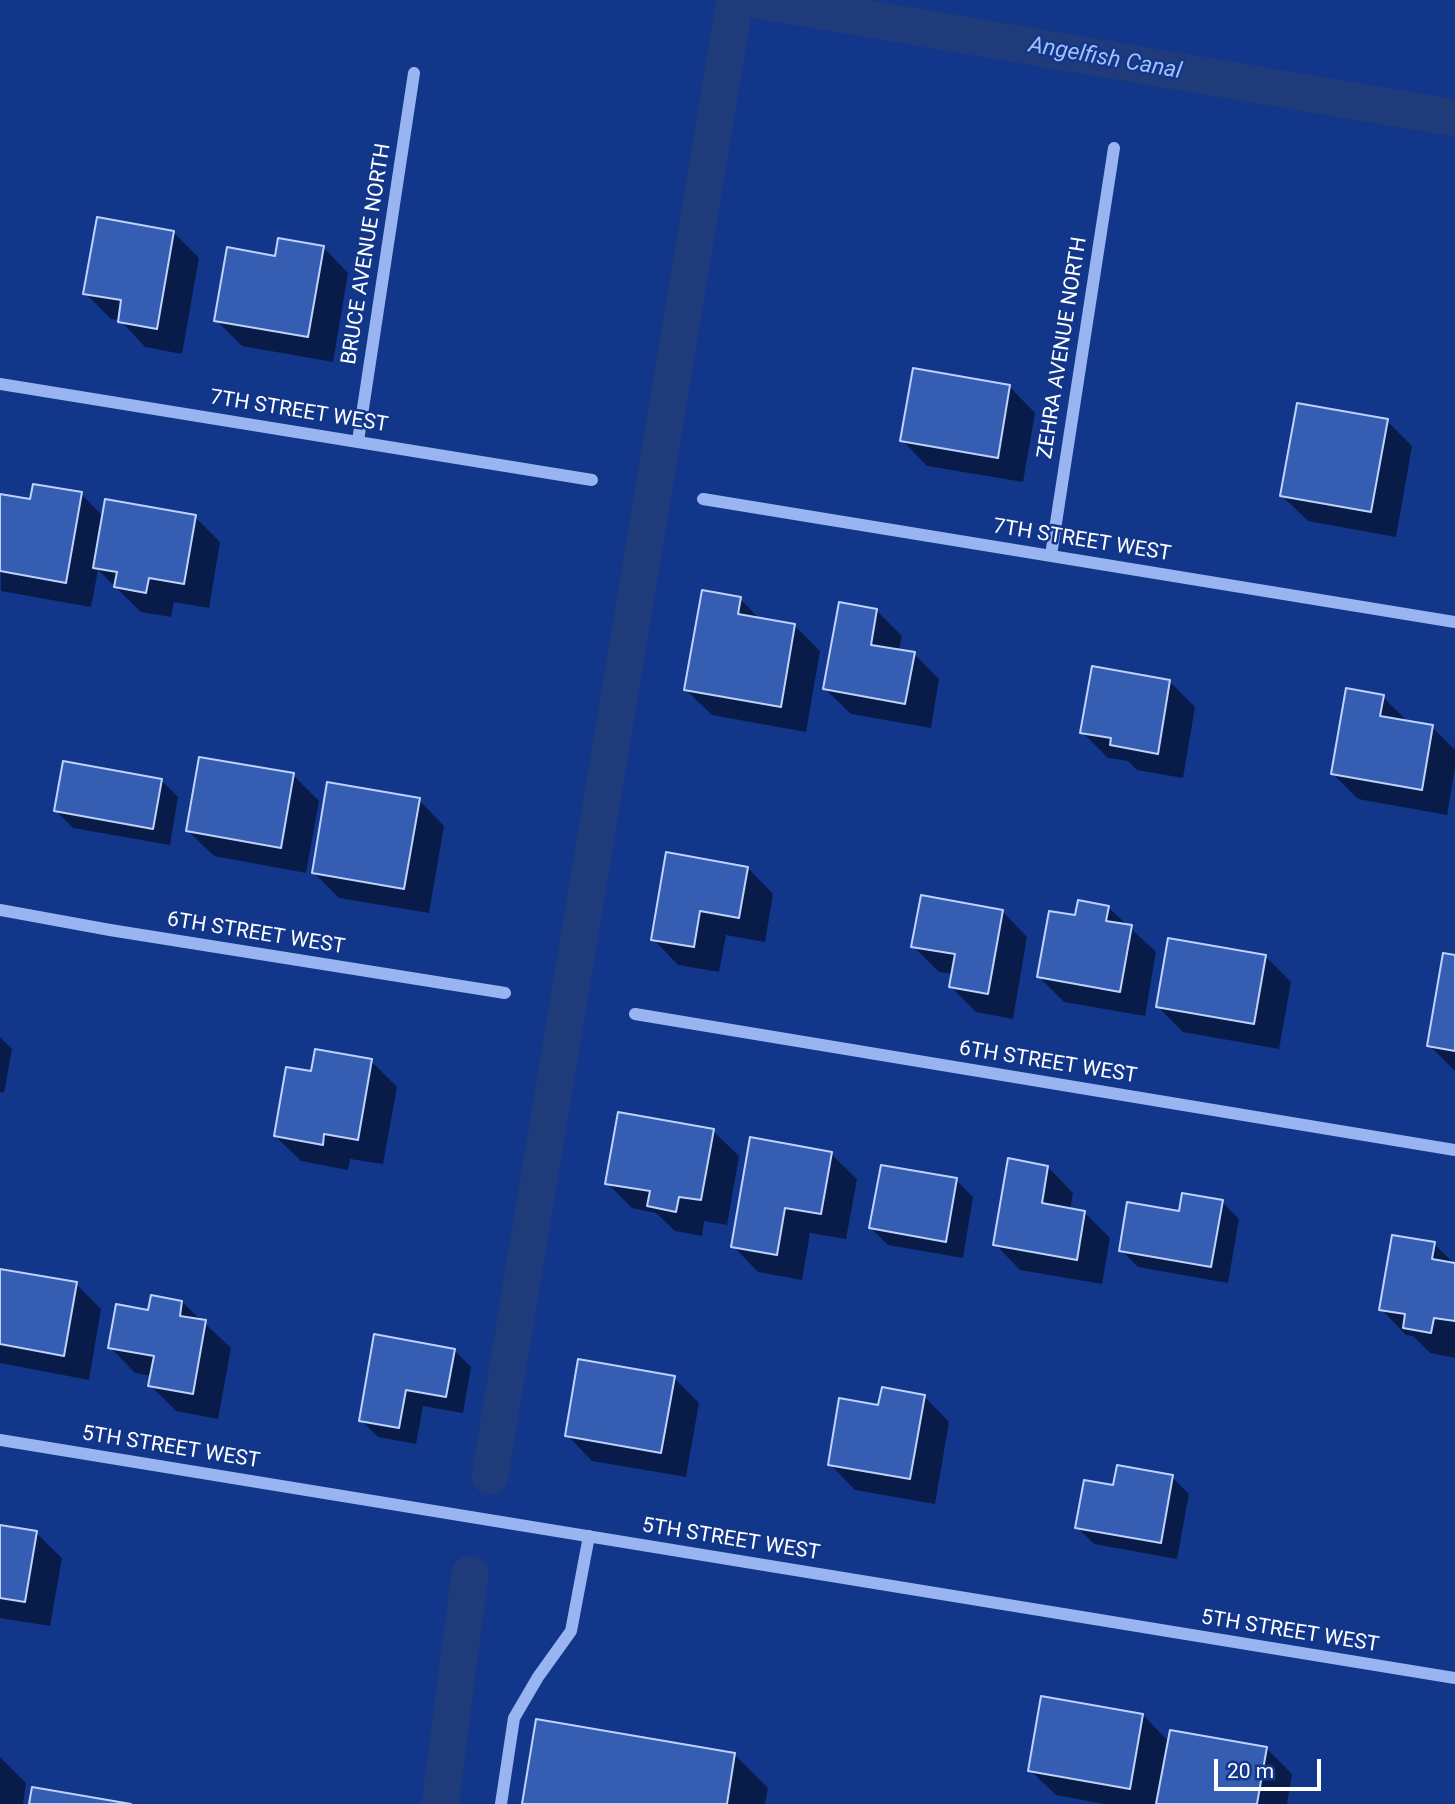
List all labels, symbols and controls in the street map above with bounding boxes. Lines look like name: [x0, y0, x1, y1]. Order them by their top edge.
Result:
water label: Angelfish Canal: [1026, 32, 1184, 86]
street label: BRUCE AVENUE NORTH: [337, 142, 397, 366]
street label: ZEHRA AVENUE NORTH: [1033, 235, 1093, 461]
street label: 7TH STREET WEST: [208, 385, 390, 439]
street label: 7TH STREET WEST: [991, 514, 1173, 568]
street label: 6TH STREET WEST: [165, 907, 347, 961]
street label: 6TH STREET WEST: [957, 1036, 1139, 1090]
street label: 5TH STREET WEST: [80, 1421, 262, 1475]
street label: 5TH STREET WEST: [640, 1513, 822, 1567]
street label: 5TH STREET WEST: [1199, 1605, 1381, 1659]
scale bar: [1217, 1744, 1324, 1788]
text: 20 m: [1227, 1759, 1274, 1783]

